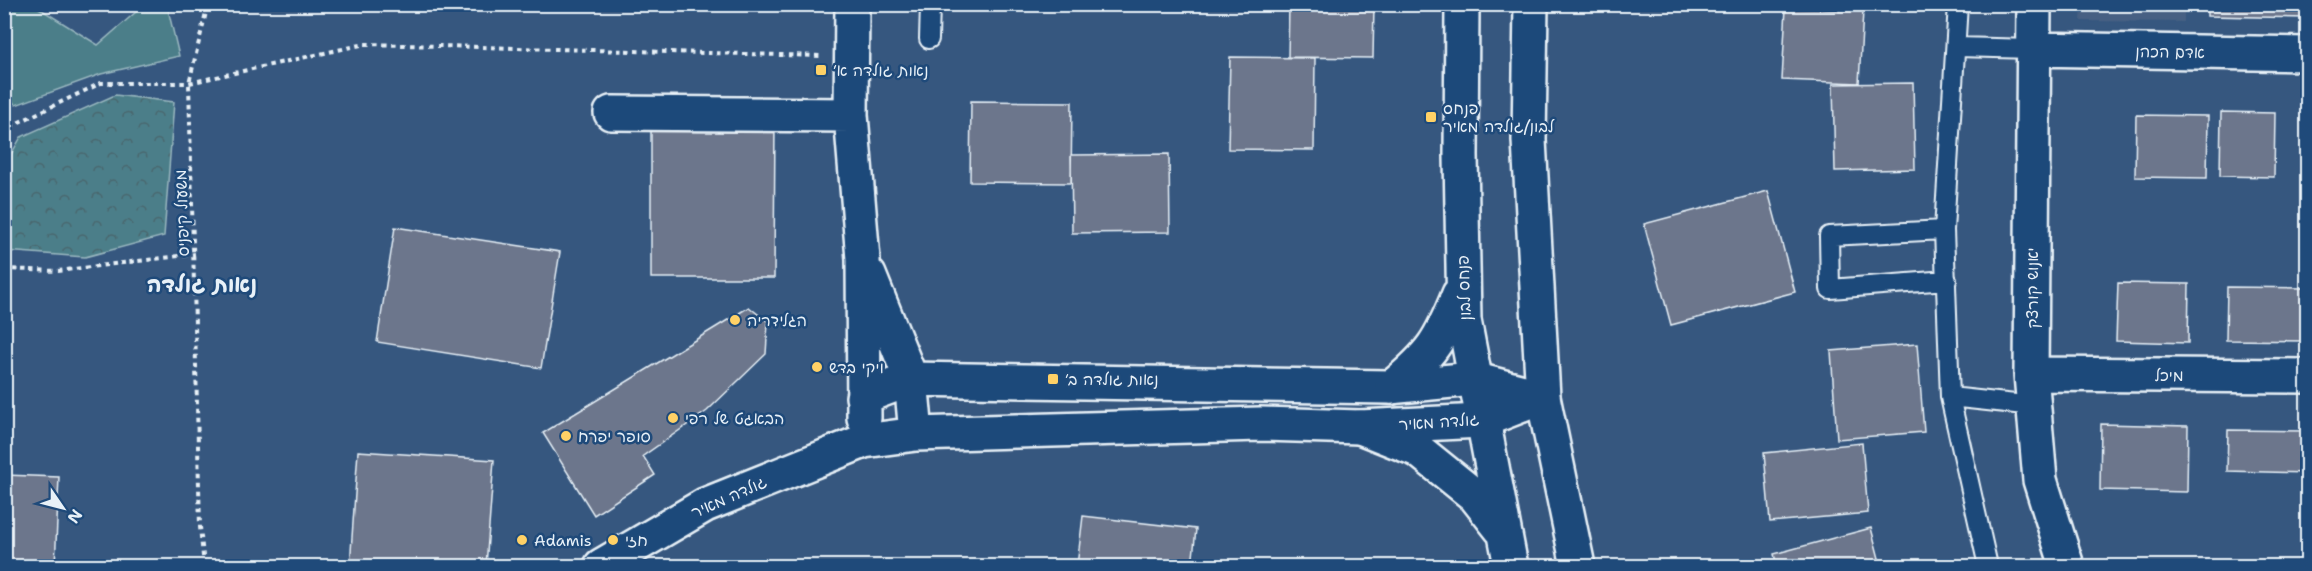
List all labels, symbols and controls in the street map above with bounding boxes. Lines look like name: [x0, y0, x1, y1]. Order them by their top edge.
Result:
street label: אדם הכהן: [2135, 41, 2205, 63]
place label: נאות גולדה א׳: [833, 60, 929, 81]
marker: נאות גולדה א׳: [814, 63, 828, 77]
place label: פנחס לבון/גולדה מאיר: [1443, 98, 1555, 137]
marker: פנחס לבון/גולדה מאיר: [1424, 110, 1438, 124]
street label: משעול קיפניס: [170, 169, 194, 257]
street label: יאנוש קורצק: [2022, 248, 2043, 328]
street label: פנחס לבון: [1452, 255, 1476, 321]
district label: נאות גולדה: [147, 270, 257, 299]
place label: הגלידריה: [747, 310, 807, 331]
marker: הגלידריה: [728, 313, 742, 327]
place label: ויקי בדש: [829, 357, 884, 378]
marker: ויקי בדש: [810, 360, 824, 374]
street label: מיכל: [2154, 365, 2184, 386]
place label: נאות גולדה ב׳: [1065, 369, 1159, 390]
marker: נאות גולדה ב׳: [1046, 372, 1060, 386]
place label: הבאגט של רפי: [685, 408, 784, 429]
street label: גולדה מאיר: [1398, 409, 1480, 435]
marker: הבאגט של רפי: [666, 411, 680, 425]
place label: סופר יפרח: [578, 426, 651, 447]
marker: סופר יפרח: [559, 429, 573, 443]
street label: גולדה מאיר: [688, 471, 770, 523]
north arrow: [33, 478, 93, 538]
text: N: [63, 505, 87, 528]
place label: Adamis: [534, 530, 592, 551]
place label: חזי: [625, 530, 648, 551]
marker: Adamis: [515, 533, 529, 547]
marker: חזי: [606, 533, 620, 547]

